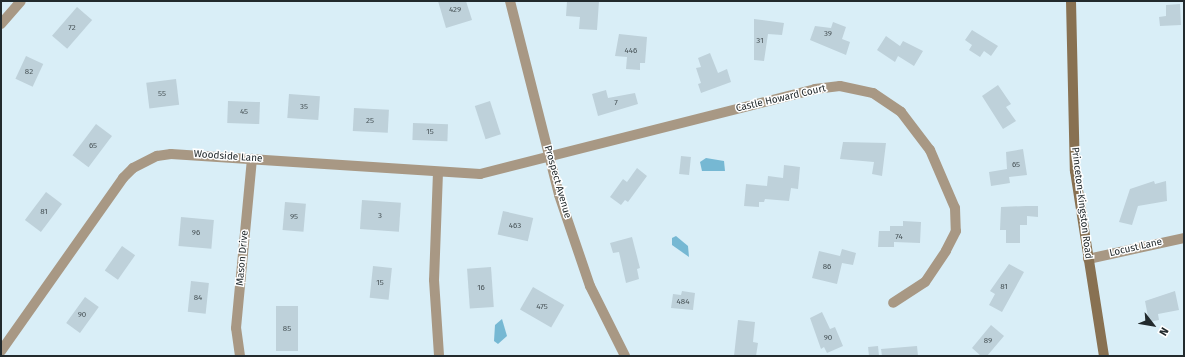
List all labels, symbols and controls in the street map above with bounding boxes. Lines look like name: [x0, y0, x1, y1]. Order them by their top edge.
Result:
house number: 429: [449, 5, 461, 15]
house number: 72: [68, 23, 76, 33]
house number: 39: [824, 29, 832, 39]
house number: 31: [756, 36, 764, 46]
house number: 446: [625, 46, 637, 56]
house number: 82: [25, 67, 33, 77]
street label: Castle Howard Court: [735, 83, 827, 115]
house number: 55: [158, 89, 166, 99]
house number: 7: [614, 98, 618, 108]
house number: 35: [300, 102, 308, 112]
house number: 45: [240, 107, 248, 117]
house number: 25: [366, 116, 374, 126]
house number: 15: [426, 127, 434, 137]
house number: 65: [89, 141, 97, 151]
street label: Prospect Avenue: [541, 144, 573, 220]
street label: Princeton-Kingston Road: [1068, 146, 1094, 260]
street label: Woodside Lane: [193, 149, 263, 165]
house number: 65: [1012, 160, 1020, 170]
house number: 81: [40, 207, 48, 217]
house number: 3: [378, 211, 382, 221]
house number: 95: [290, 212, 298, 222]
house number: 463: [509, 221, 521, 231]
house number: 96: [192, 228, 200, 238]
street label: Mason Drive: [235, 230, 251, 286]
house number: 74: [895, 232, 903, 242]
street label: Locust Lane: [1109, 236, 1163, 260]
house number: 86: [823, 262, 831, 272]
house number: 15: [376, 278, 384, 288]
house number: 81: [1000, 282, 1008, 292]
house number: 16: [477, 283, 485, 293]
house number: 84: [194, 293, 202, 303]
house number: 484: [677, 297, 689, 307]
house number: 475: [536, 302, 548, 312]
north arrow: [1133, 305, 1173, 345]
house number: 90: [78, 310, 86, 320]
house number: 85: [283, 324, 291, 334]
text: N: [1156, 325, 1171, 338]
house number: 90: [824, 333, 832, 343]
house number: 89: [984, 336, 992, 346]

